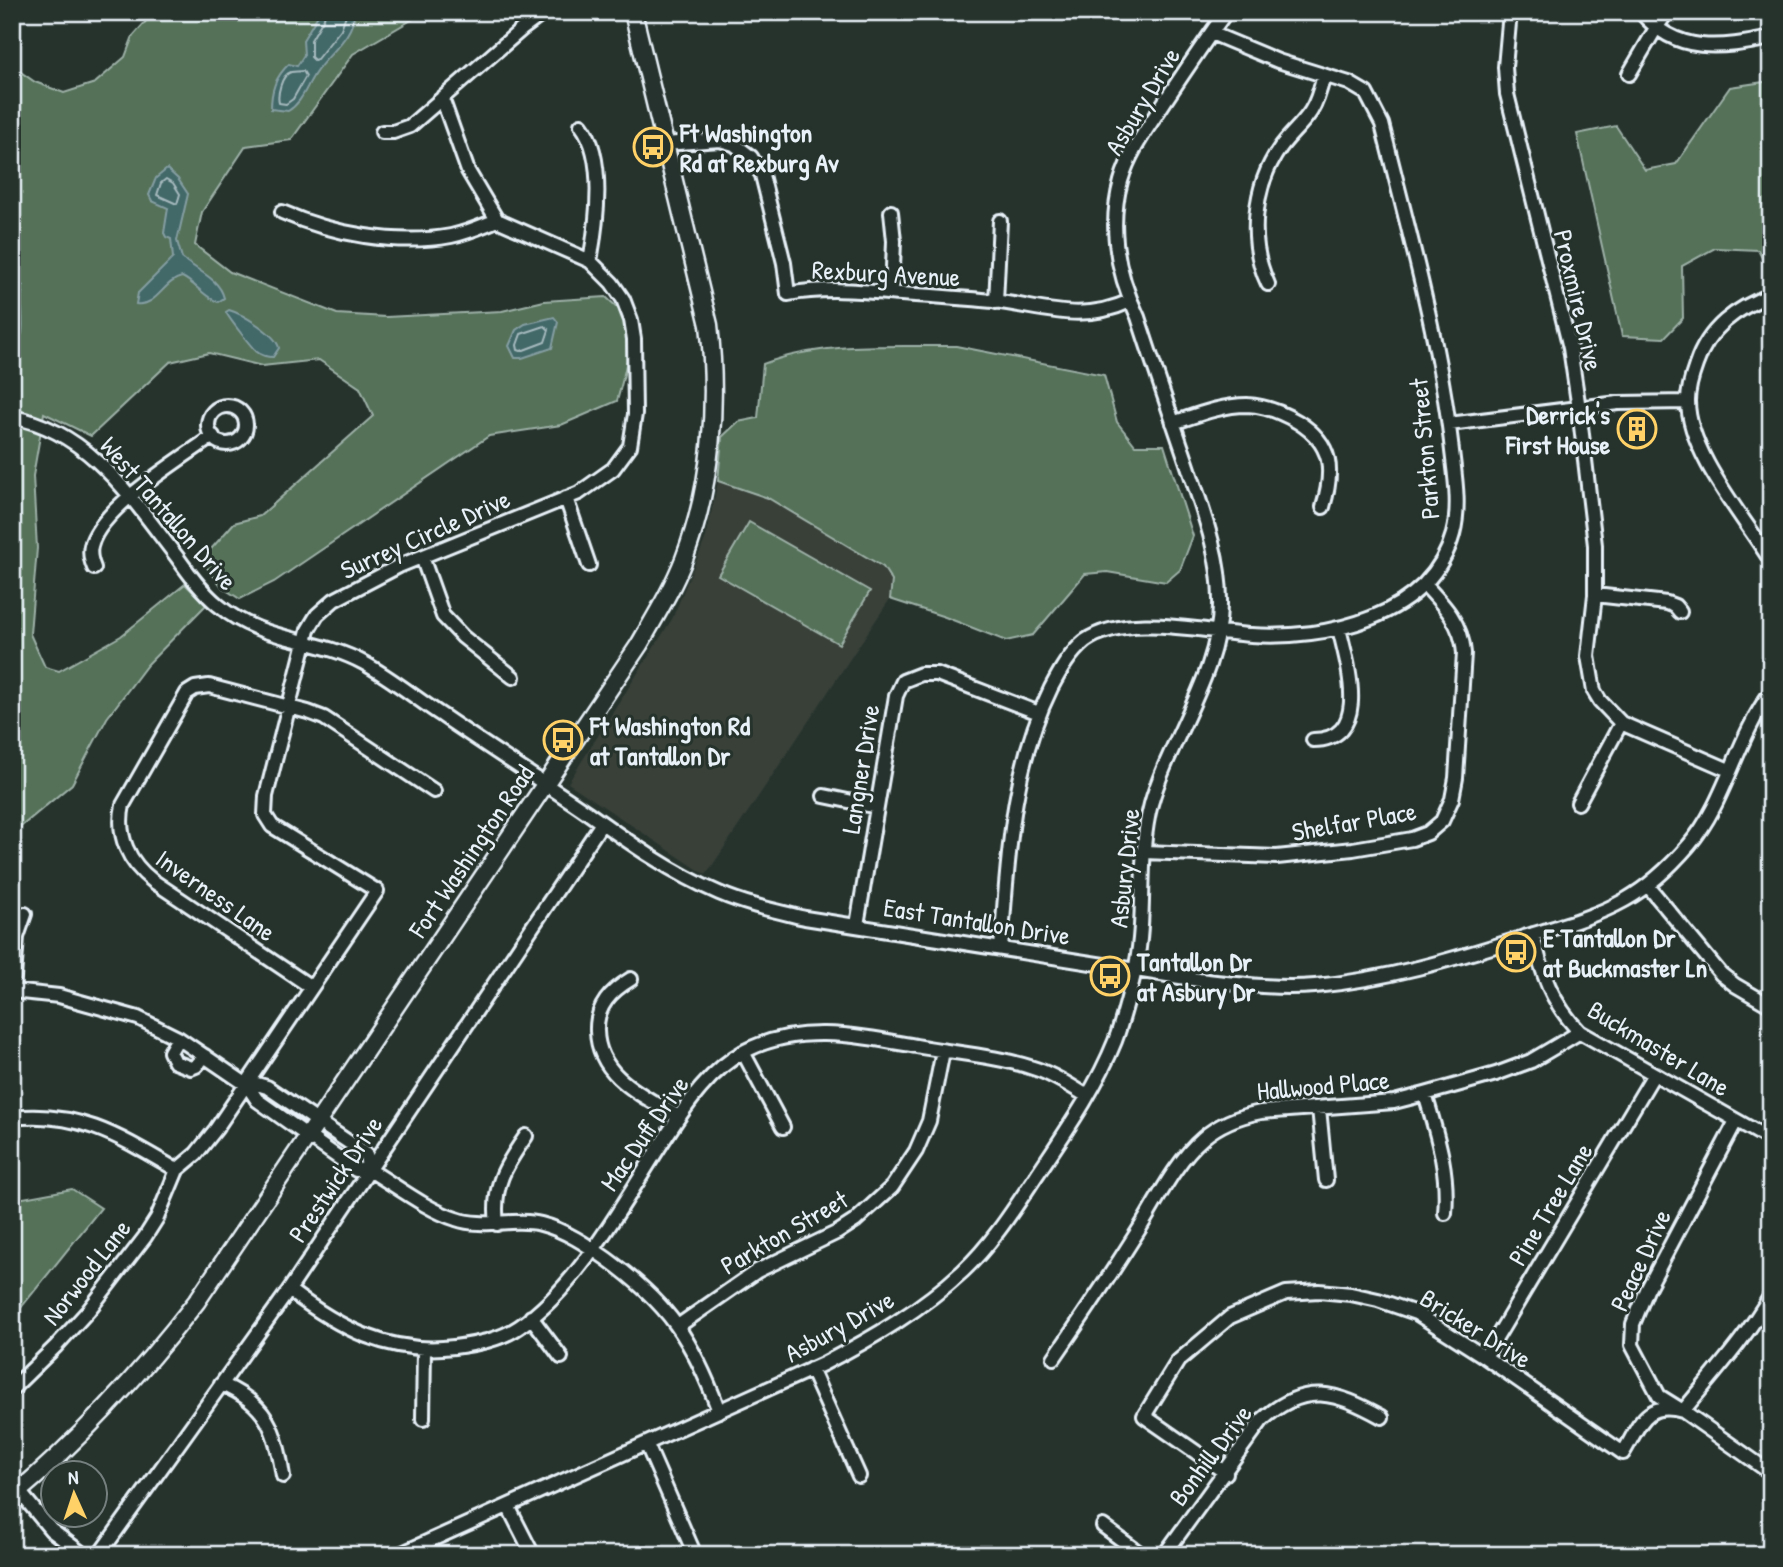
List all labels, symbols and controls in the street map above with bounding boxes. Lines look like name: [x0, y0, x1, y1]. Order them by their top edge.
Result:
street label: Asbury Drive: [1096, 41, 1188, 161]
place label: Ft Washington Rd at Rexburg Av: [679, 115, 839, 181]
bus stop icon: Ft Washington Rd at Rexburg Av: [632, 126, 674, 168]
street label: Proxmire Drive: [1546, 226, 1612, 374]
street label: Rexburg Avenue: [811, 252, 961, 294]
street label: Parkton Street: [1400, 376, 1448, 521]
place label: Derrick's First House: [1505, 397, 1611, 462]
building icon: Derrick's First House: [1616, 408, 1658, 450]
street label: West Tantallon Drive: [93, 429, 245, 597]
street label: Surrey Circle Drive: [335, 481, 515, 587]
street label: Langner Drive: [833, 702, 887, 836]
place label: Ft Washington Rd at Tantallon Dr: [589, 708, 751, 773]
bus stop icon: Ft Washington Rd at Tantallon Dr: [542, 719, 584, 761]
street label: Fort Washington Road: [400, 758, 542, 945]
street label: Shelfar Place: [1289, 793, 1419, 849]
street label: Asbury Drive: [1100, 807, 1148, 929]
street label: Inverness Lane: [149, 841, 283, 949]
street label: East Tantallon Drive: [881, 889, 1073, 953]
place label: E Tantallon Dr at Buckmaster Ln: [1543, 920, 1707, 985]
bus stop icon: E Tantallon Dr at Buckmaster Ln: [1495, 931, 1537, 973]
place label: Tantallon Dr at Asbury Dr: [1136, 944, 1256, 1010]
bus stop icon: Tantallon Dr at Asbury Dr: [1089, 955, 1131, 997]
street label: Buckmaster Lane: [1582, 992, 1736, 1104]
street label: Hallwood Place: [1255, 1062, 1391, 1108]
street label: Mac Duff Drive: [592, 1068, 696, 1198]
street label: Prestwick Drive: [280, 1109, 390, 1249]
street label: Pine Tree Lane: [1500, 1136, 1600, 1272]
street label: Parkton Street: [714, 1181, 855, 1282]
street label: Peace Drive: [1601, 1203, 1679, 1317]
street label: Norwood Lane: [34, 1212, 138, 1332]
street label: Bricker Drive: [1414, 1280, 1538, 1376]
street label: Asbury Drive: [778, 1282, 900, 1370]
street label: Bonhill Drive: [1160, 1397, 1260, 1513]
north arrow: [38, 1458, 108, 1528]
text: N: [67, 1464, 79, 1490]

